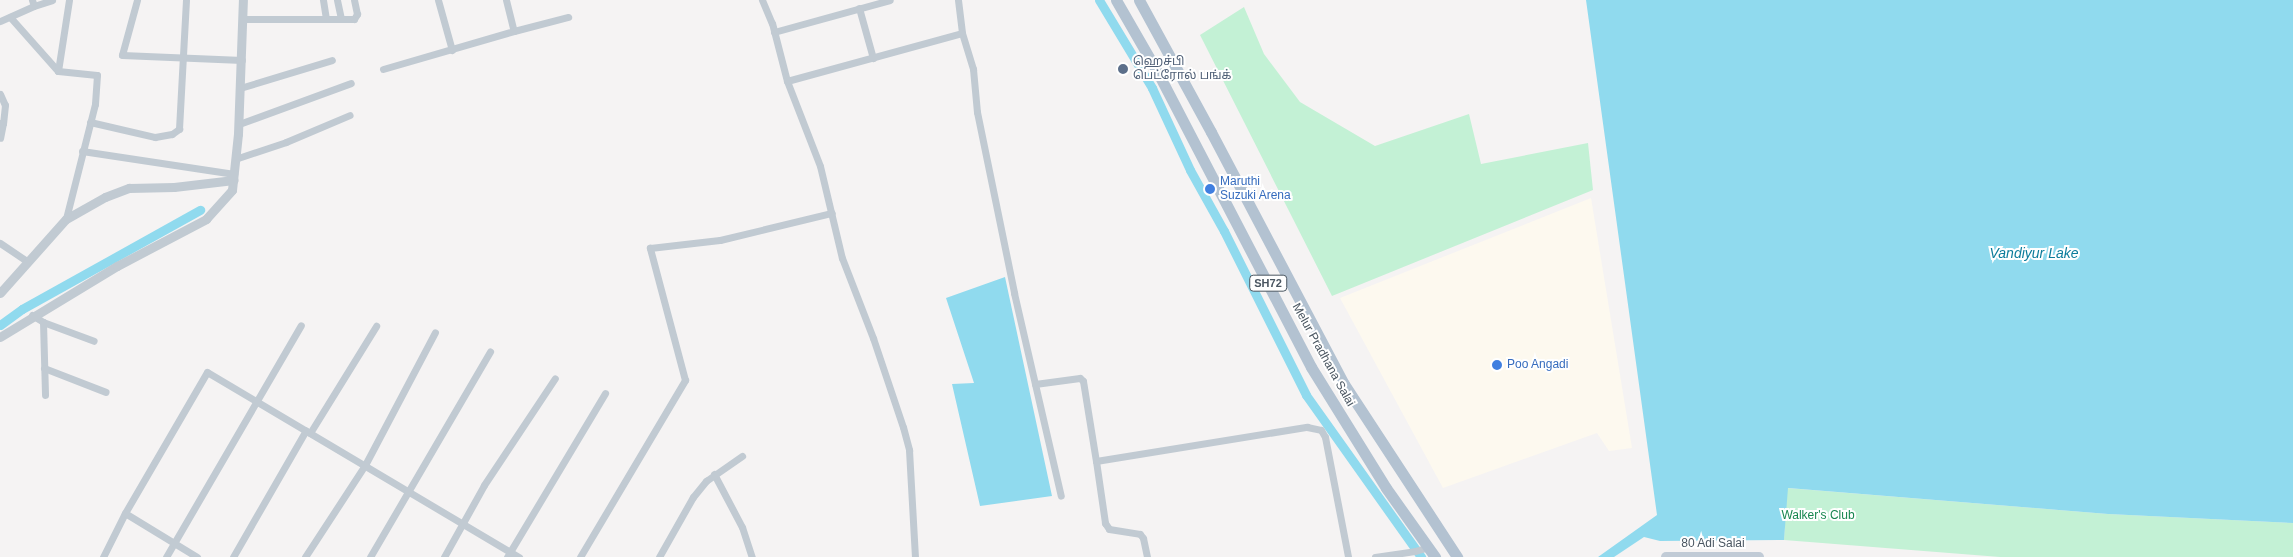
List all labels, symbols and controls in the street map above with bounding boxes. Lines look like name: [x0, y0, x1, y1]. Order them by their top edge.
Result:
place label: ஹெச்பி பெட்ரோல் பங்க்: [1133, 55, 1231, 83]
marker: ஹெச்பி பெட்ரோல் பங்க்: [1117, 63, 1129, 75]
place label: Maruthi Suzuki Arena: [1220, 175, 1291, 203]
marker: Maruthi Suzuki Arena: [1204, 183, 1216, 195]
water label: Vandiyur Lake: [1990, 245, 2078, 261]
road number: SH72: [1248, 274, 1288, 292]
street label: Melur Pradhana Salai: [1289, 301, 1357, 409]
place label: Poo Angadi: [1507, 358, 1569, 372]
marker: Poo Angadi: [1491, 359, 1503, 371]
park label: Walker's Club: [1781, 509, 1855, 523]
street label: 80 Adi Salai: [1681, 537, 1745, 551]

